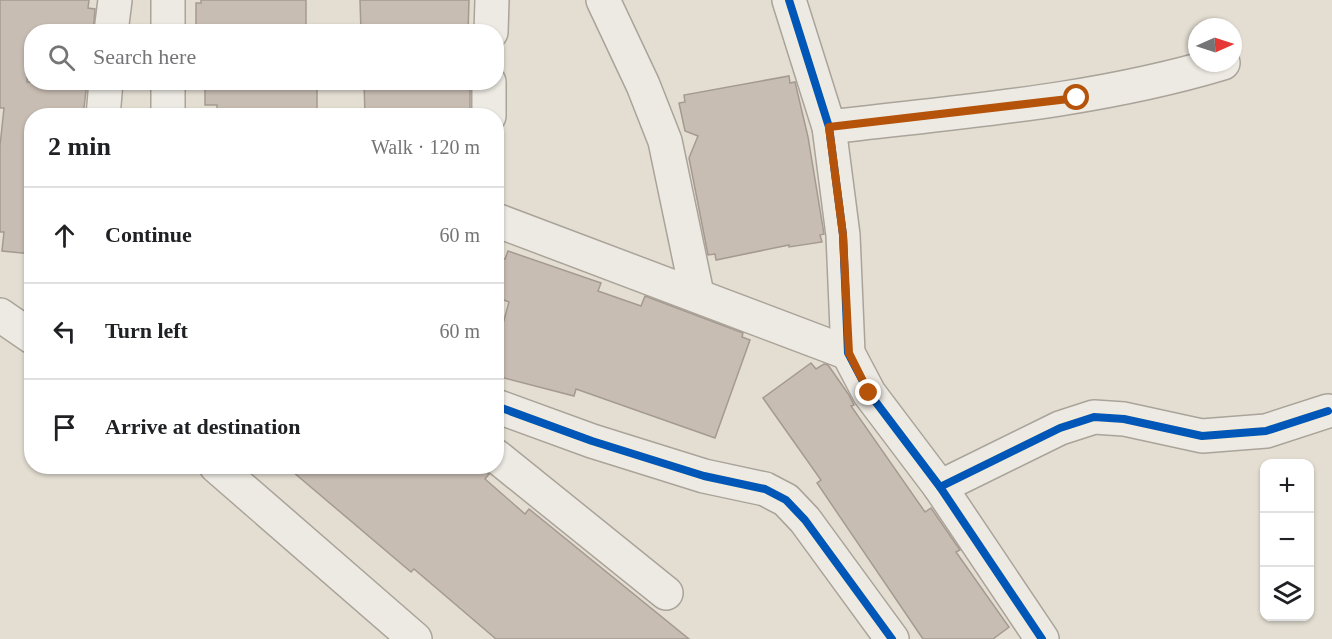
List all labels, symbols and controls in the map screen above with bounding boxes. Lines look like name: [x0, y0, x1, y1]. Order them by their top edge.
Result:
north arrow: [1188, 18, 1242, 72]
search box: [24, 24, 504, 90]
icon: search: [45, 41, 78, 74]
text: Search here: [93, 44, 196, 69]
route start: [1063, 84, 1089, 110]
text: 2 min: [48, 132, 111, 161]
text: Walk · 120 m: [371, 136, 480, 158]
icon: ahead: [48, 219, 81, 252]
text: Continue: [105, 222, 192, 247]
text: 60 m: [439, 224, 480, 246]
icon: left: [48, 315, 81, 348]
text: Turn left: [105, 318, 188, 343]
text: 60 m: [439, 320, 480, 342]
route end: [855, 379, 881, 405]
icon: arrive: [48, 411, 81, 444]
text: Arrive at destination: [105, 414, 301, 439]
map controls: [1260, 459, 1314, 621]
button: +: [1260, 459, 1314, 513]
button: −: [1260, 513, 1314, 567]
button: layers: [1260, 567, 1314, 621]

